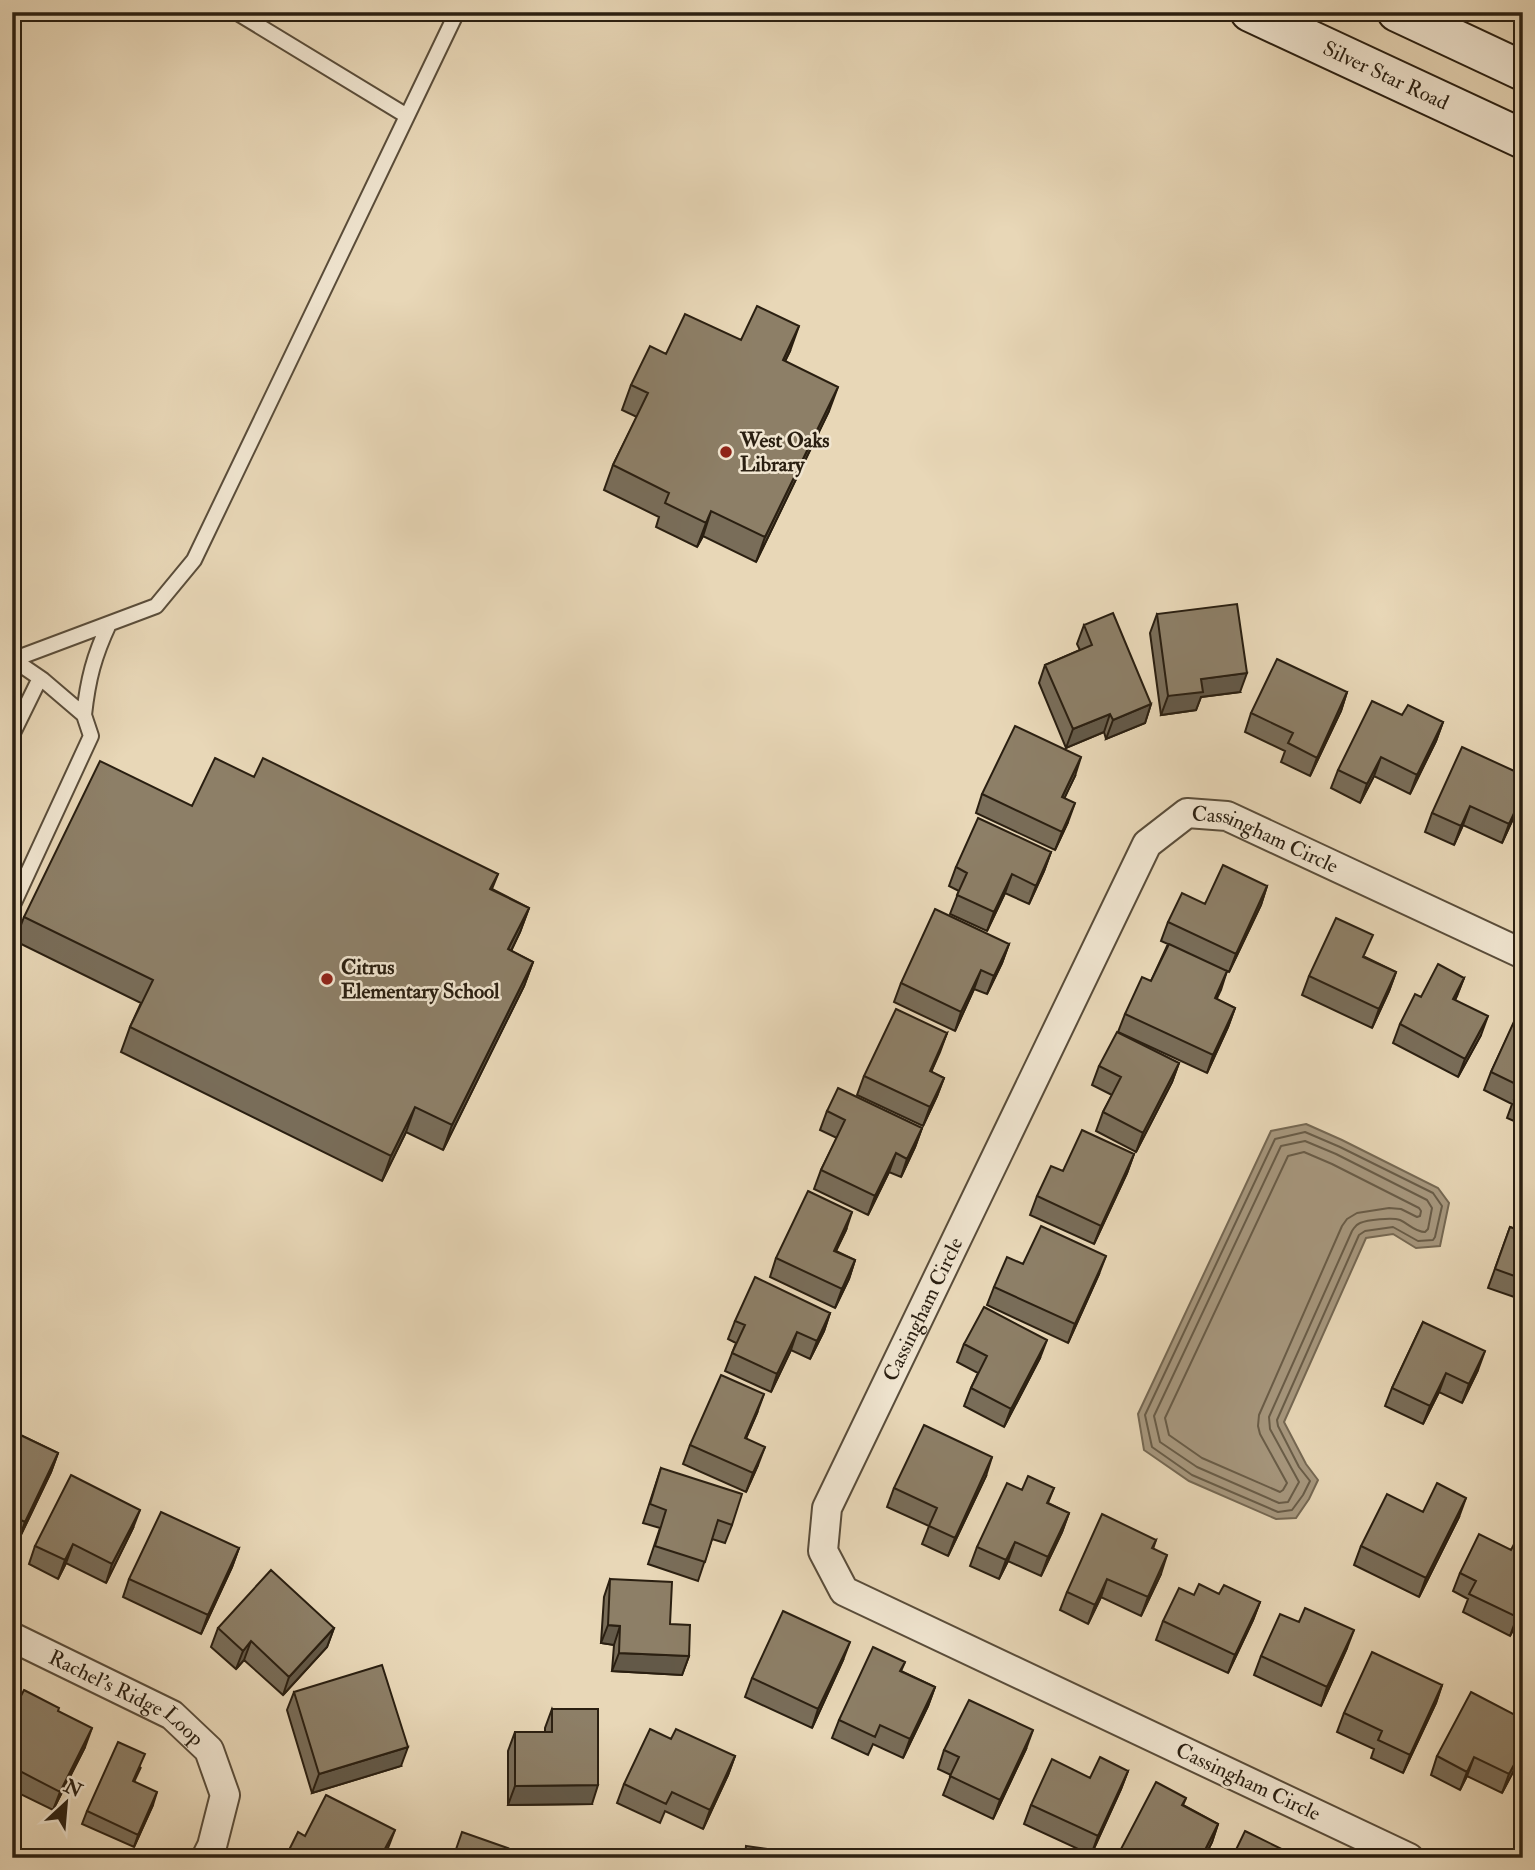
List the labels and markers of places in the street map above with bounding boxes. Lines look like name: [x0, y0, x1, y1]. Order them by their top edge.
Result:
place label: West Oaks Library: [739, 427, 830, 478]
marker: West Oaks Library: [718, 444, 734, 460]
place label: Citrus Elementary School: [341, 954, 500, 1005]
marker: Citrus Elementary School: [319, 971, 335, 987]

